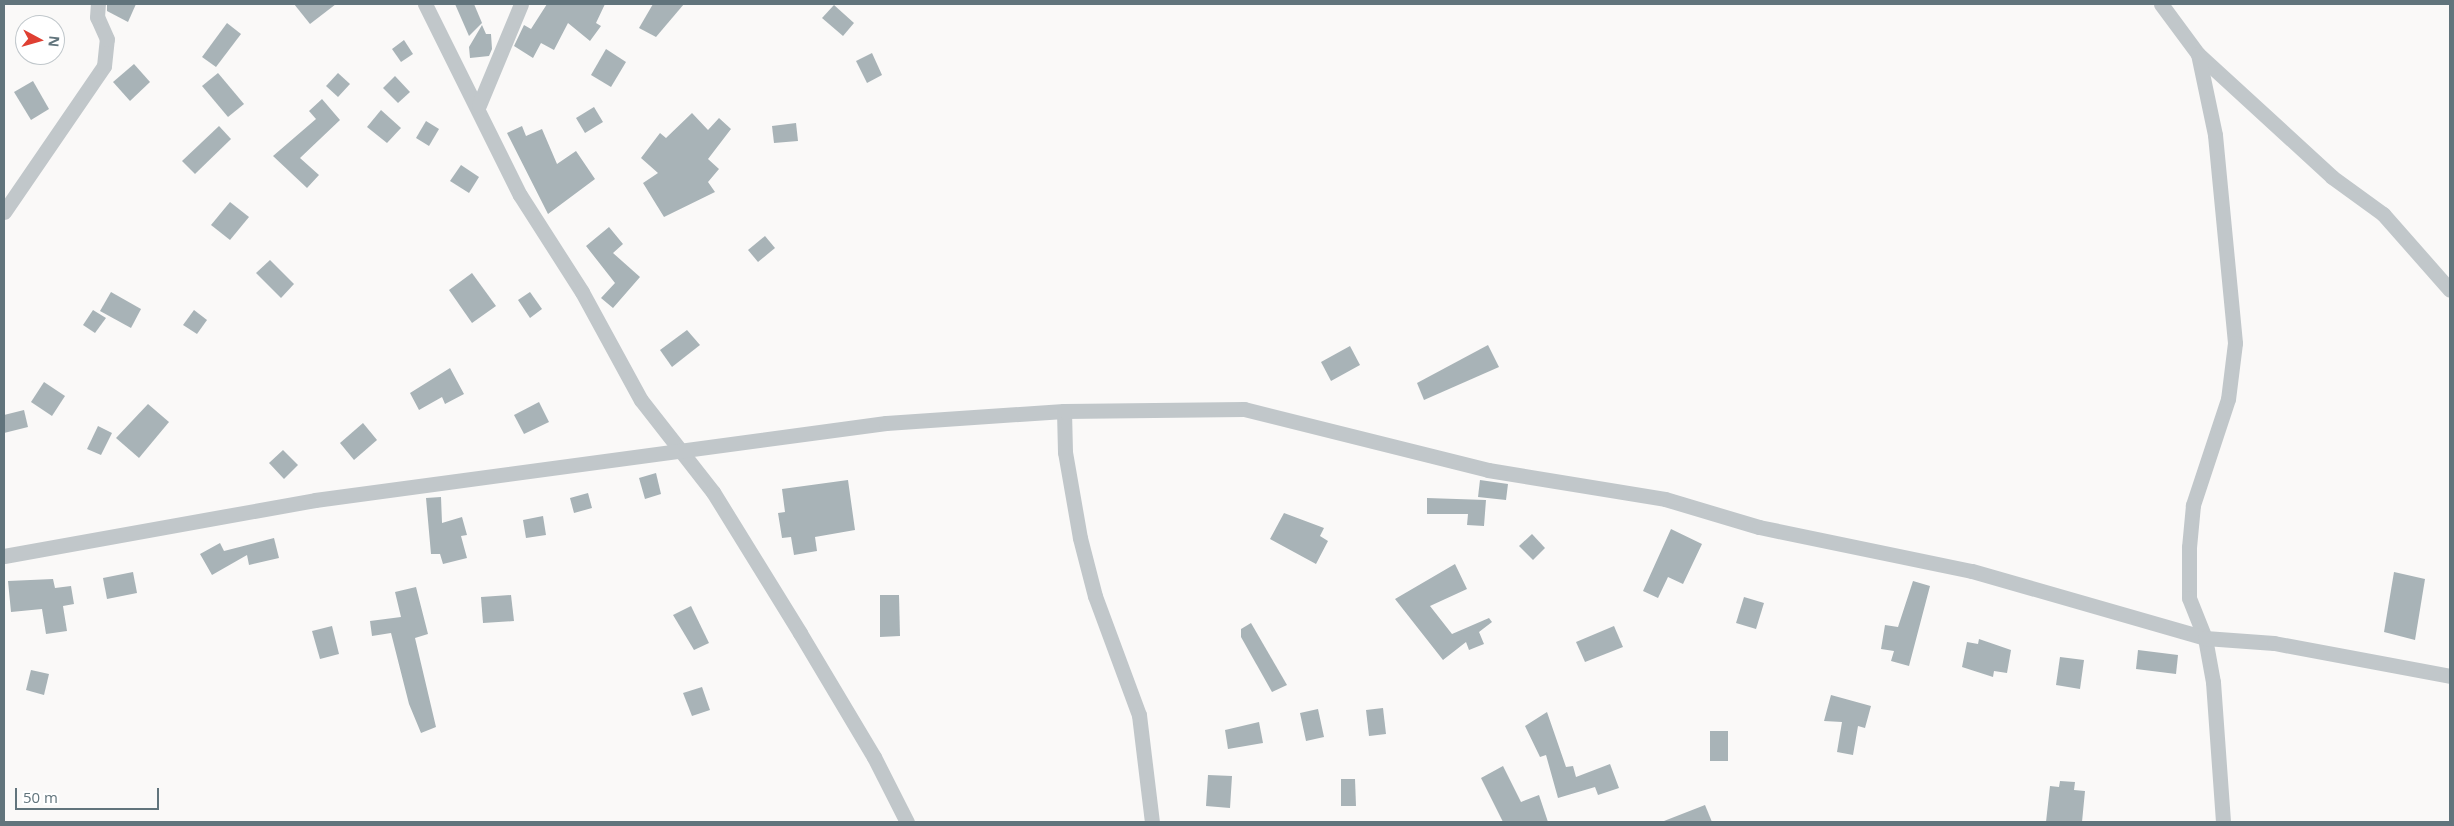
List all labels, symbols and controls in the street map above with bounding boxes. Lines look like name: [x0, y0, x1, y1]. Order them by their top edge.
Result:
north arrow: [15, 15, 65, 65]
text: N: [44, 35, 64, 48]
scale bar: [18, 778, 161, 810]
text: 50 m: [23, 787, 58, 807]

